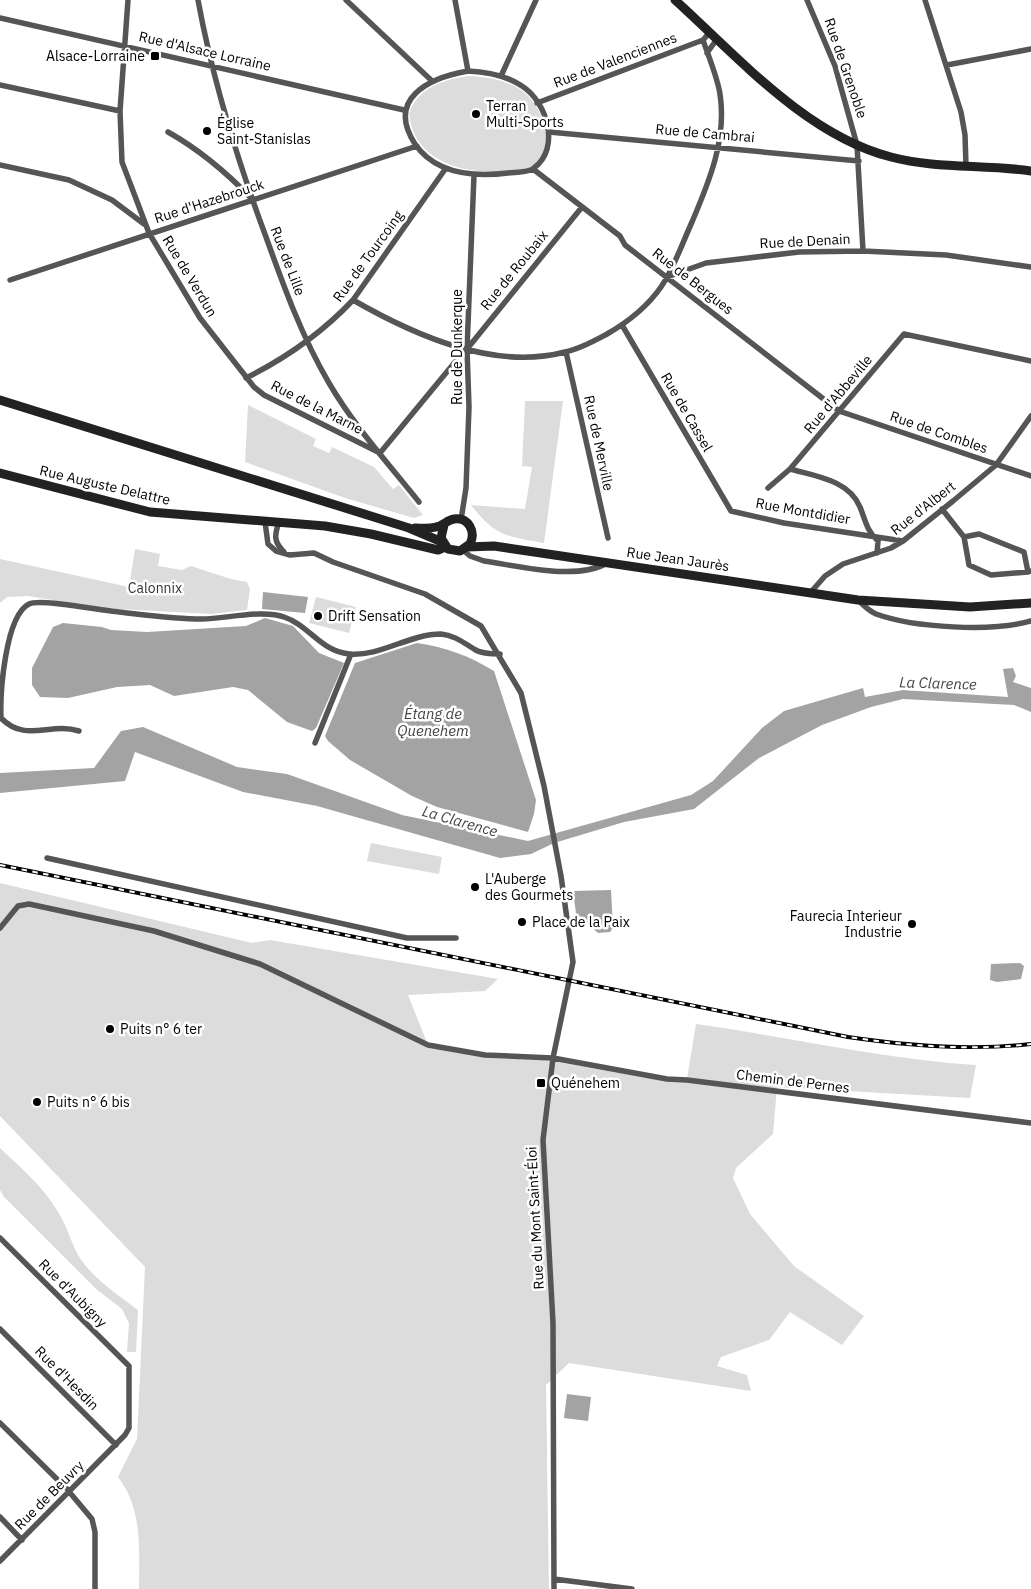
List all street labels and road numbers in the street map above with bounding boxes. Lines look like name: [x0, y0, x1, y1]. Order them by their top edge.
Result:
street label: Rue de Grenoble: [820, 15, 872, 121]
street label: Rue d'Alsace Lorraine: [137, 27, 273, 75]
street label: Rue de Valenciennes: [551, 28, 679, 92]
street label: Rue de Cambrai: [655, 120, 755, 146]
street label: Rue d'Hazebrouck: [152, 175, 267, 227]
street label: Rue de Tourcoing: [329, 206, 408, 305]
street label: Rue de Lille: [267, 224, 310, 298]
street label: Rue de Roubaix: [476, 226, 552, 314]
street label: Rue de Denain: [759, 230, 851, 252]
street label: Rue de Verdun: [159, 232, 221, 320]
street label: Rue de Bergues: [649, 244, 737, 319]
street label: Rue de Dunkerque: [448, 289, 466, 405]
street label: Rue d'Abbeville: [800, 351, 876, 437]
street label: Rue de Cassel: [657, 369, 717, 455]
street label: Rue de la Marne: [268, 376, 366, 438]
street label: Rue de Merville: [580, 394, 618, 493]
street label: Rue de Combles: [888, 407, 990, 457]
street label: Rue Auguste Delattre: [38, 461, 172, 509]
street label: Rue d'Albert: [887, 477, 959, 539]
street label: Rue Montdidier: [754, 494, 852, 528]
street label: Rue Jean Jaurès: [625, 543, 731, 575]
street label: Chemin de Pernes: [735, 1065, 851, 1097]
street label: Rue du Mont Saint-Éloi: [521, 1146, 548, 1290]
street label: Rue d'Aubigny: [35, 1255, 111, 1331]
street label: Rue d'Hesdin: [31, 1342, 103, 1414]
street label: Rue de Beuvry: [10, 1456, 88, 1534]

